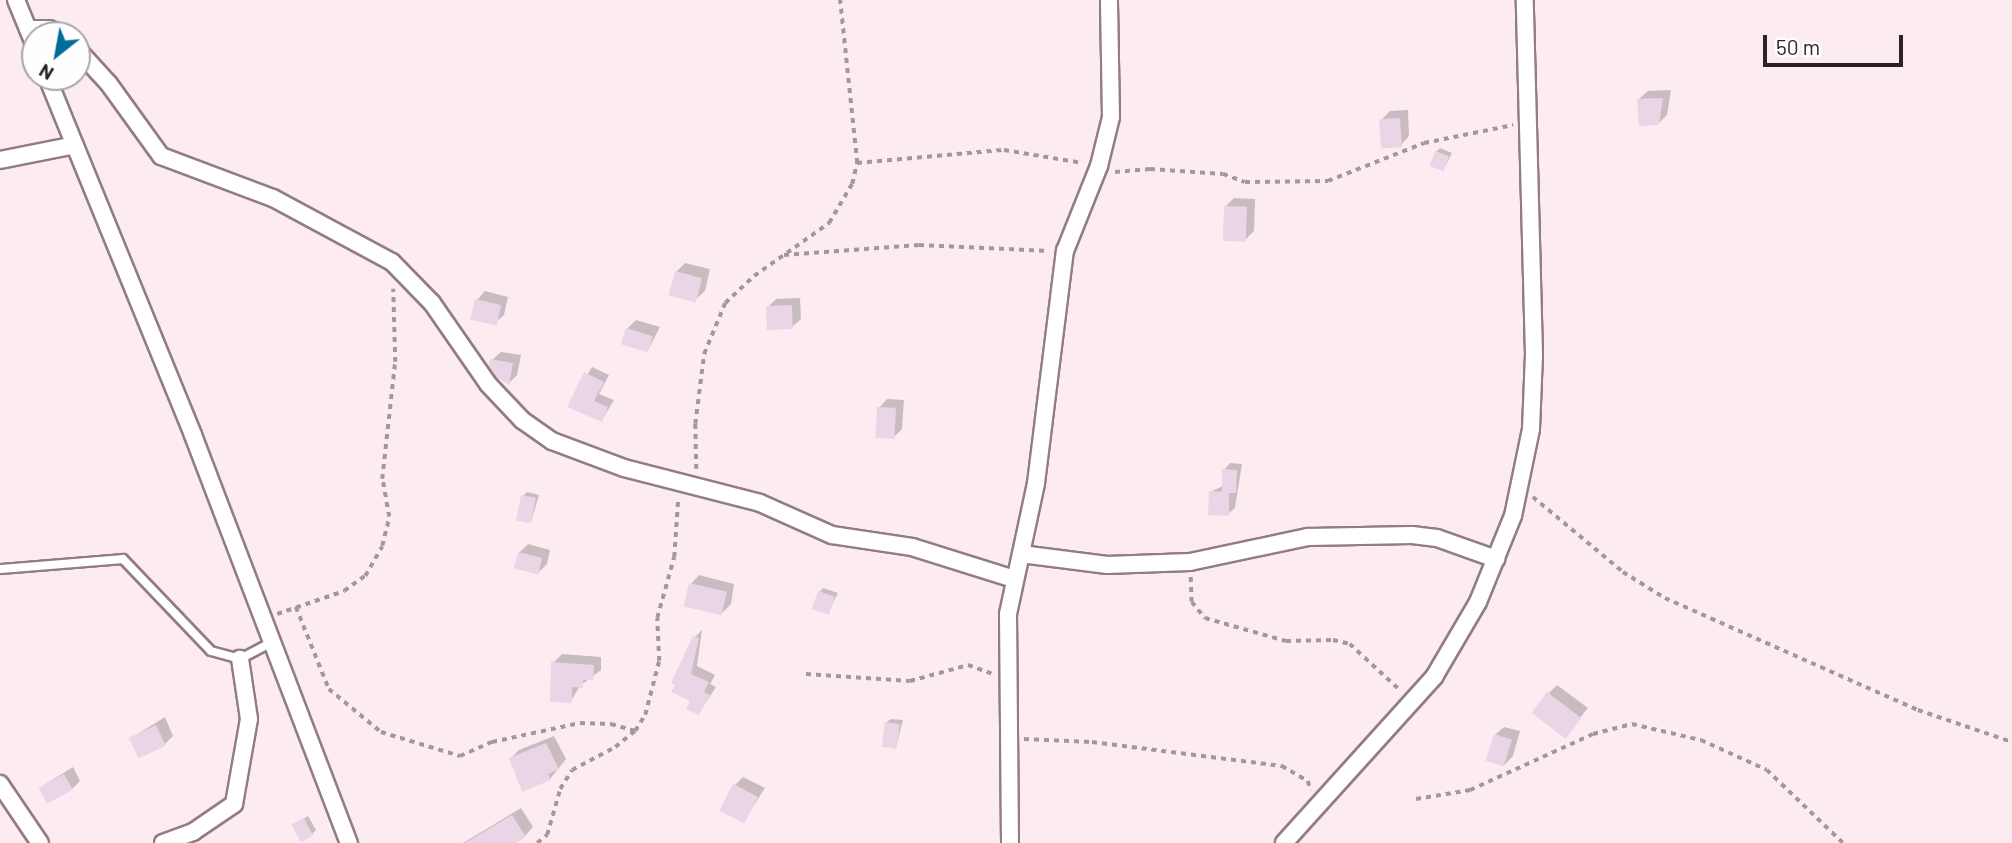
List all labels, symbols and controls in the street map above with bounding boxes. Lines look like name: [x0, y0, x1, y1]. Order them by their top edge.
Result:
north arrow: [21, 21, 91, 91]
scale bar: [1767, 21, 1907, 65]
text: 50 m: [1776, 34, 1820, 59]
text: N: [35, 60, 57, 86]

